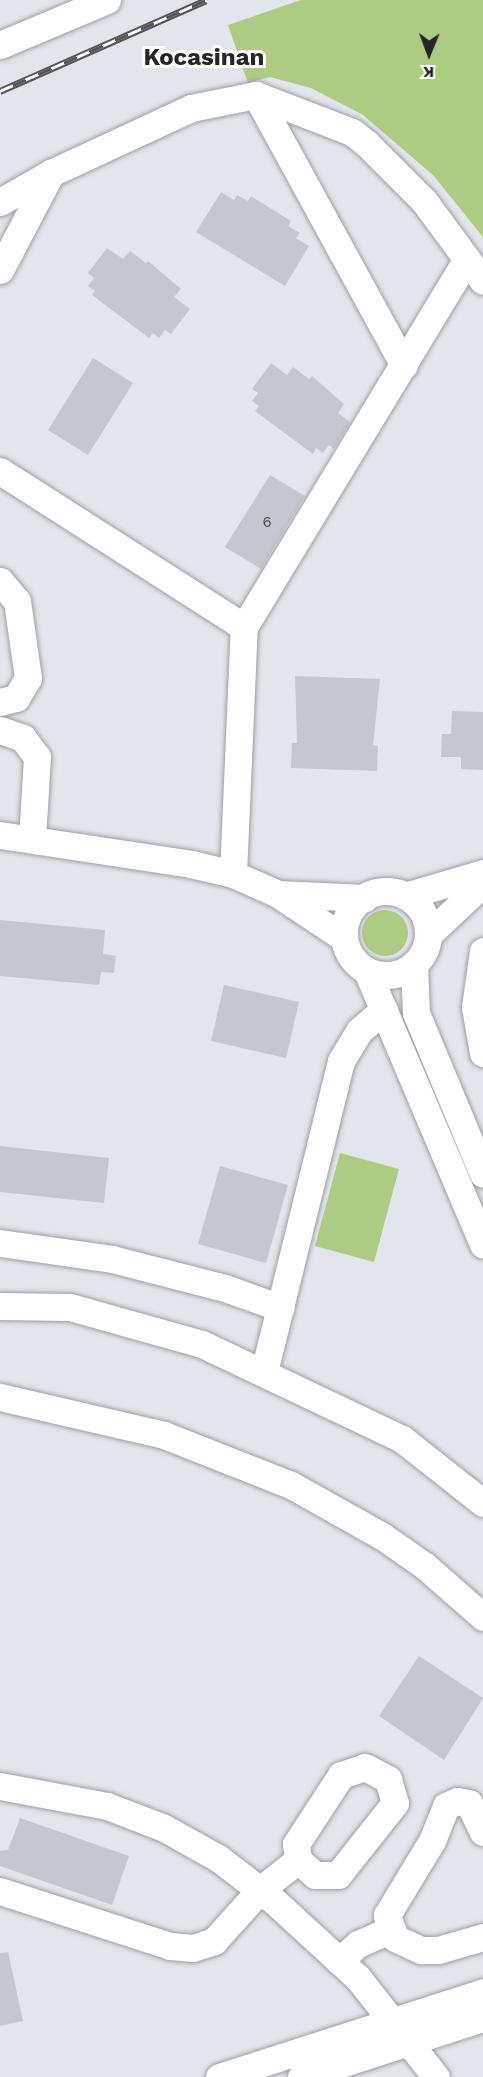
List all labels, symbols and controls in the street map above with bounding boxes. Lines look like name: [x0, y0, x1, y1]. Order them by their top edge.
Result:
north arrow: [399, 24, 459, 84]
district label: Kocasinan: [144, 44, 264, 72]
text: K: [423, 63, 434, 82]
house number: 6: [262, 514, 272, 532]

